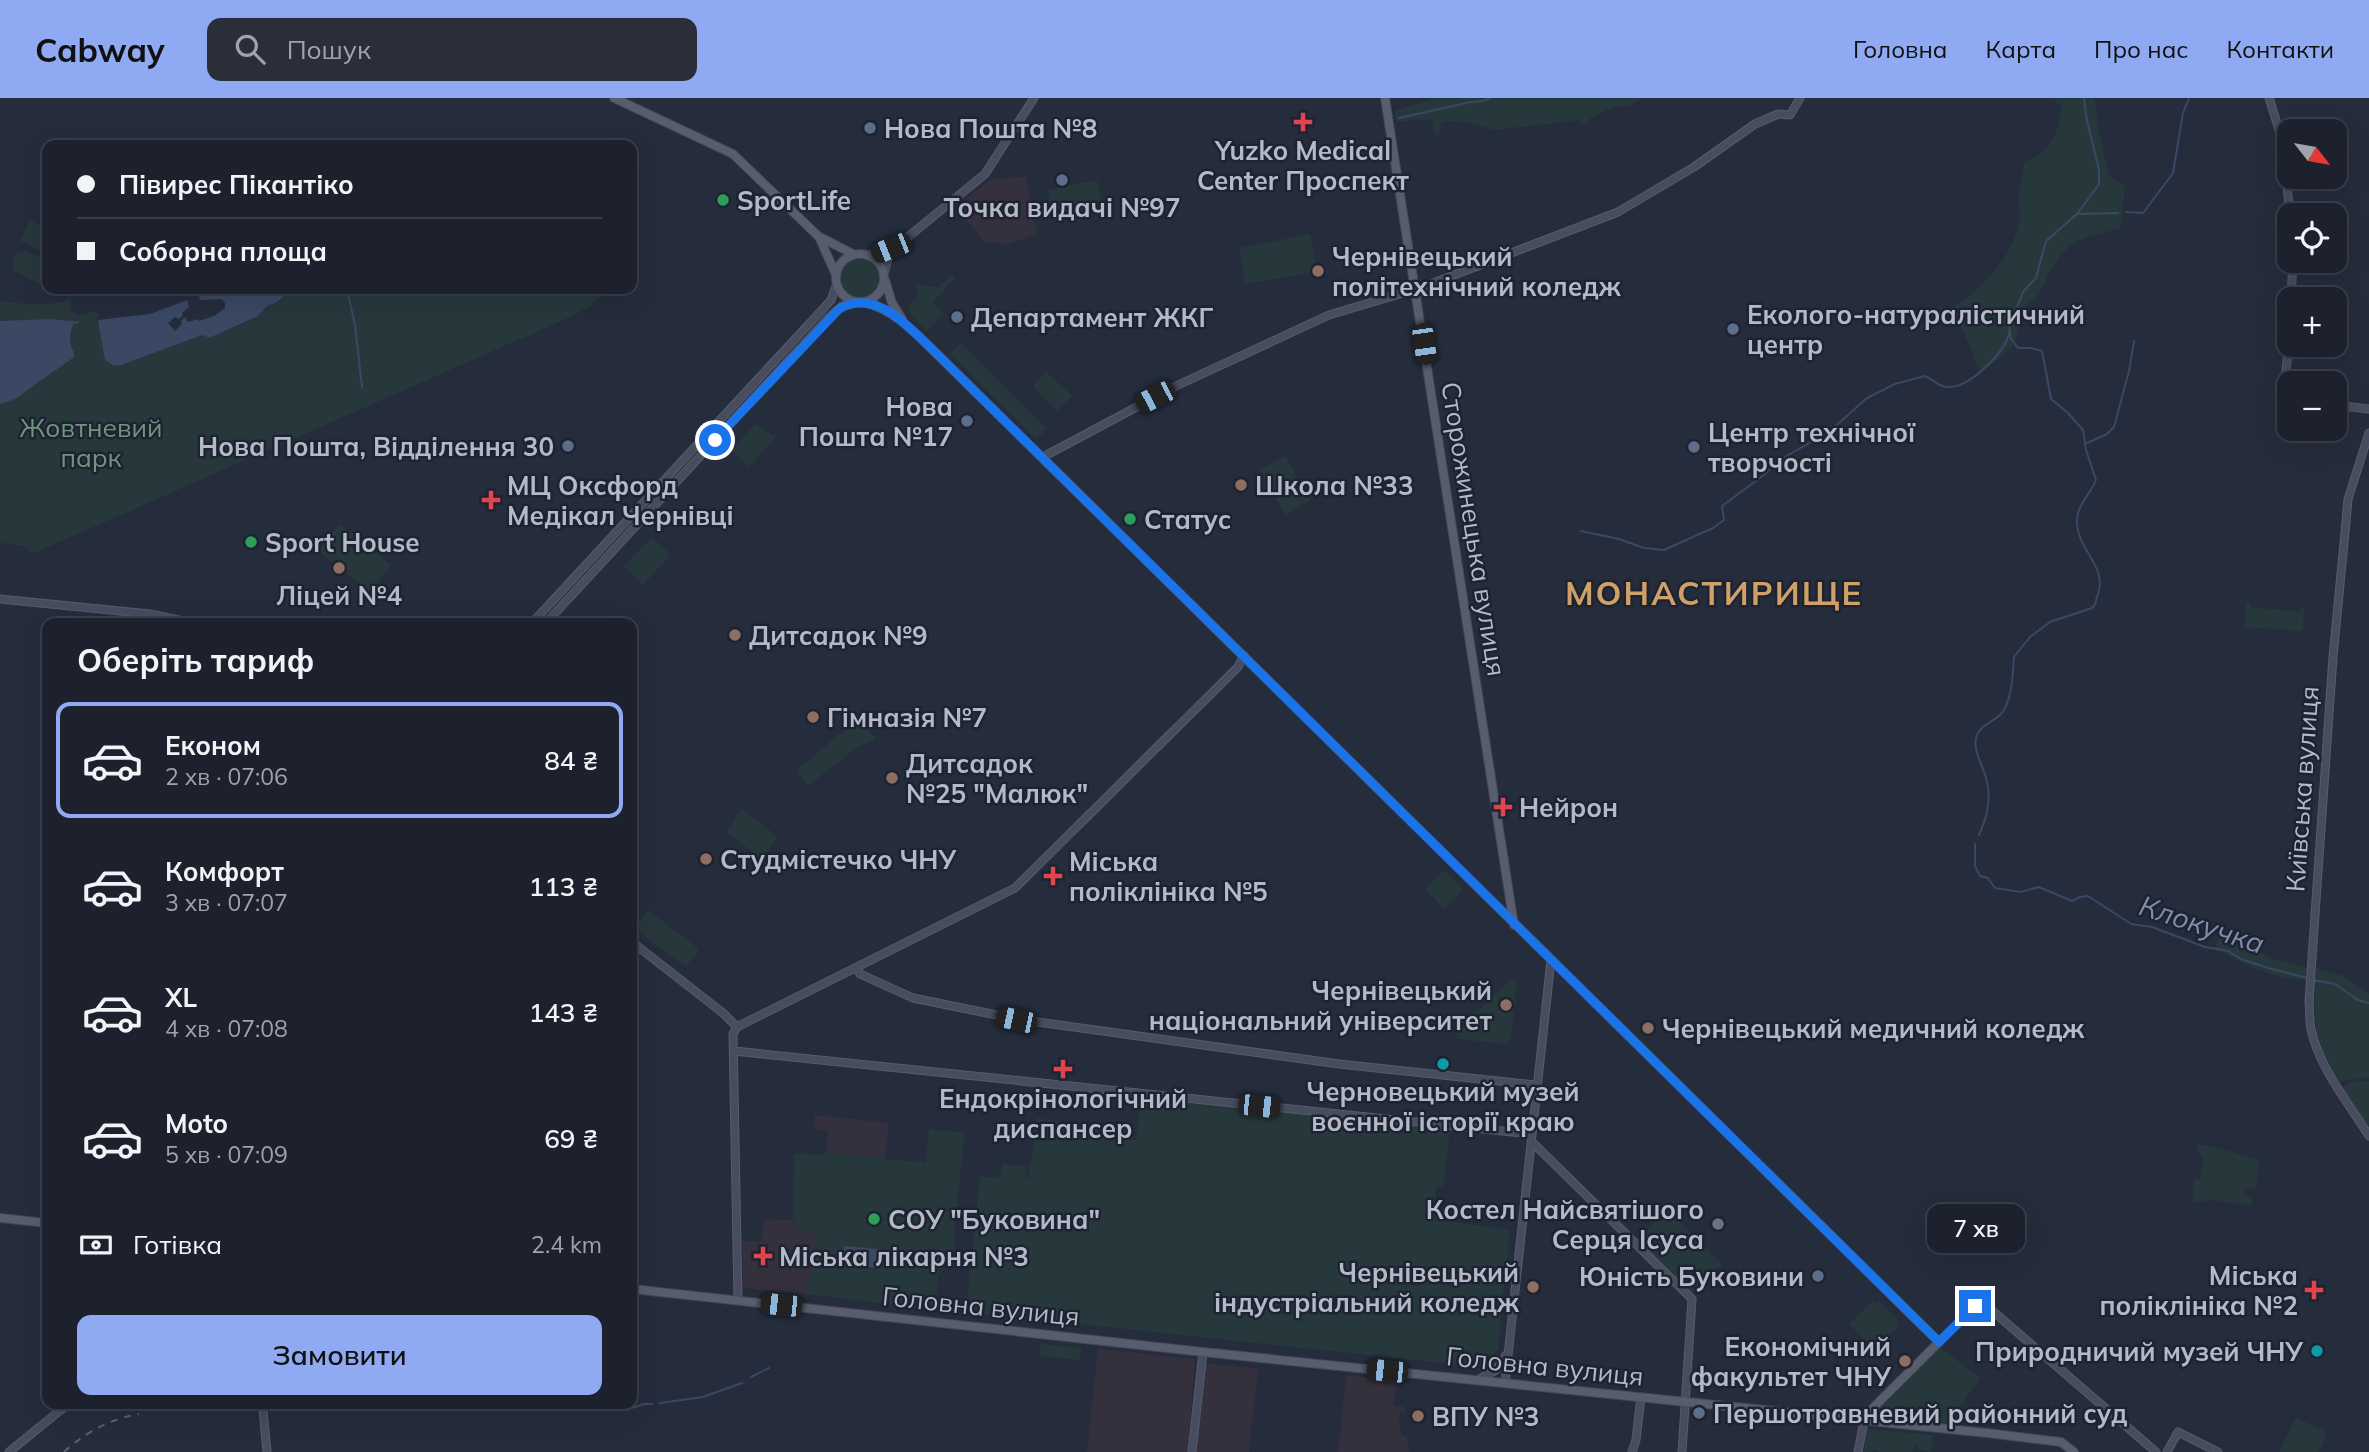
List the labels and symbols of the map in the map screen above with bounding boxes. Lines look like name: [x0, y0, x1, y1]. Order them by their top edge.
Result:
place label: Нова Пошта №8: [884, 112, 1097, 145]
marker: Yuzko Medical Center Проспект: [1293, 112, 1313, 132]
north arrow: [2277, 119, 2347, 189]
marker: Нова Пошта №8: [862, 120, 878, 136]
place label: Yuzko Medical Center Проспект: [1197, 134, 1409, 197]
marker: Точка видачі №97: [1054, 172, 1070, 188]
place label: SportLife: [737, 184, 851, 217]
place label: Точка видачі №97: [943, 191, 1181, 224]
marker: SportLife: [715, 192, 731, 208]
car: [868, 230, 915, 266]
place label: Чернівецький політехнічний коледж: [1332, 240, 1622, 303]
marker: Чернівецький політехнічний коледж: [1310, 263, 1326, 279]
place label: Еколого-натуралістичний центр: [1747, 298, 2085, 361]
place label: Департамент ЖКГ: [971, 301, 1214, 334]
marker: Департамент ЖКГ: [949, 309, 965, 325]
marker: Еколого-натуралістичний центр: [1725, 321, 1741, 337]
car: [1411, 322, 1438, 366]
car: [1132, 378, 1179, 416]
street label: Сторожинецька вулиця: [1434, 379, 1514, 679]
place label: Нова Пошта №17: [799, 390, 953, 453]
park label: Жовтневий парк: [20, 411, 162, 474]
marker: Нова Пошта №17: [959, 413, 975, 429]
place label: Центр технічної творчості: [1708, 416, 1916, 479]
route start: [699, 424, 731, 456]
place label: Нова Пошта, Відділення 30: [198, 430, 554, 463]
marker: Нова Пошта, Відділення 30: [560, 438, 576, 454]
marker: Центр технічної творчості: [1686, 439, 1702, 455]
place label: МЦ Оксфорд Медікал Чернівці: [507, 469, 734, 532]
place label: Школа №33: [1255, 469, 1414, 502]
marker: Школа №33: [1233, 477, 1249, 493]
marker: МЦ Оксфорд Медікал Чернівці: [481, 490, 501, 510]
place label: Статус: [1144, 503, 1231, 536]
marker: Статус: [1122, 511, 1138, 527]
place label: Sport House: [265, 526, 420, 559]
marker: Sport House: [243, 534, 259, 550]
marker: Ліцей №4: [331, 560, 347, 576]
district label: МОНАСТИРИЩЕ: [1565, 572, 1863, 613]
place label: Ліцей №4: [276, 579, 402, 612]
place label: Дитсадок №9: [749, 619, 928, 652]
marker: Дитсадок №9: [727, 627, 743, 643]
street label: Київська вулиця: [2278, 685, 2326, 893]
place label: Гімназія №7: [827, 701, 987, 734]
marker: Гімназія №7: [805, 709, 821, 725]
place label: Дитсадок №25 "Малюк": [906, 747, 1088, 810]
marker: Дитсадок №25 "Малюк": [884, 770, 900, 786]
place label: Нейрон: [1519, 791, 1618, 824]
marker: Нейрон: [1493, 797, 1513, 817]
place label: Студмістечко ЧНУ: [720, 843, 956, 876]
place label: Міська поліклініка №5: [1069, 845, 1268, 908]
marker: Студмістечко ЧНУ: [698, 851, 714, 867]
marker: Міська поліклініка №5: [1043, 866, 1063, 886]
water label: Клокучка: [2135, 887, 2269, 961]
place label: Чернівецький національний університет: [1149, 974, 1492, 1037]
marker: Чернівецький національний університет: [1498, 997, 1514, 1013]
car: [994, 1005, 1039, 1035]
place label: Чернівецький медичний коледж: [1662, 1012, 2085, 1045]
marker: Чернівецький медичний коледж: [1640, 1020, 1656, 1036]
marker: Черновецький музей воєнної історії краю: [1435, 1056, 1451, 1072]
marker: Ендокрінологічний диспансер: [1053, 1059, 1073, 1079]
place label: Черновецький музей воєнної історії краю: [1306, 1075, 1580, 1138]
place label: Ендокрінологічний диспансер: [939, 1082, 1187, 1145]
car: [1238, 1093, 1281, 1119]
place label: Костел Найсвятішого Серця Ісуса: [1426, 1193, 1704, 1256]
place label: СОУ "Буковина": [888, 1203, 1100, 1236]
callout: 7 хв: [1926, 1204, 2024, 1254]
marker: СОУ "Буковина": [866, 1211, 882, 1227]
marker: Костел Найсвятішого Серця Ісуса: [1710, 1216, 1726, 1232]
place label: Міська лікарня №3: [779, 1240, 1029, 1273]
marker: Міська лікарня №3: [753, 1246, 773, 1266]
place label: Чернівецький індустріальний коледж: [1214, 1256, 1520, 1319]
place label: Міська поліклініка №2: [2099, 1259, 2298, 1322]
place label: Юність Буковини: [1579, 1260, 1804, 1293]
marker: Юність Буковини: [1810, 1268, 1826, 1284]
street label: Головна вулиця: [881, 1279, 1081, 1333]
marker: Чернівецький індустріальний коледж: [1525, 1279, 1541, 1295]
marker: Міська поліклініка №2: [2304, 1280, 2324, 1300]
route end: [1959, 1290, 1991, 1322]
car: [760, 1292, 803, 1318]
place label: Економічний факультет ЧНУ: [1691, 1330, 1891, 1393]
place label: Природничий музей ЧНУ: [1975, 1335, 2303, 1368]
street label: Головна вулиця: [1445, 1339, 1645, 1393]
marker: Природничий музей ЧНУ: [2309, 1343, 2325, 1359]
marker: Економічний факультет ЧНУ: [1897, 1353, 1913, 1369]
car: [1366, 1358, 1409, 1384]
place label: Першотравневий районний суд: [1713, 1397, 2127, 1430]
place label: ВПУ №3: [1432, 1400, 1539, 1433]
marker: Першотравневий районний суд: [1691, 1405, 1707, 1421]
marker: ВПУ №3: [1410, 1408, 1426, 1424]

